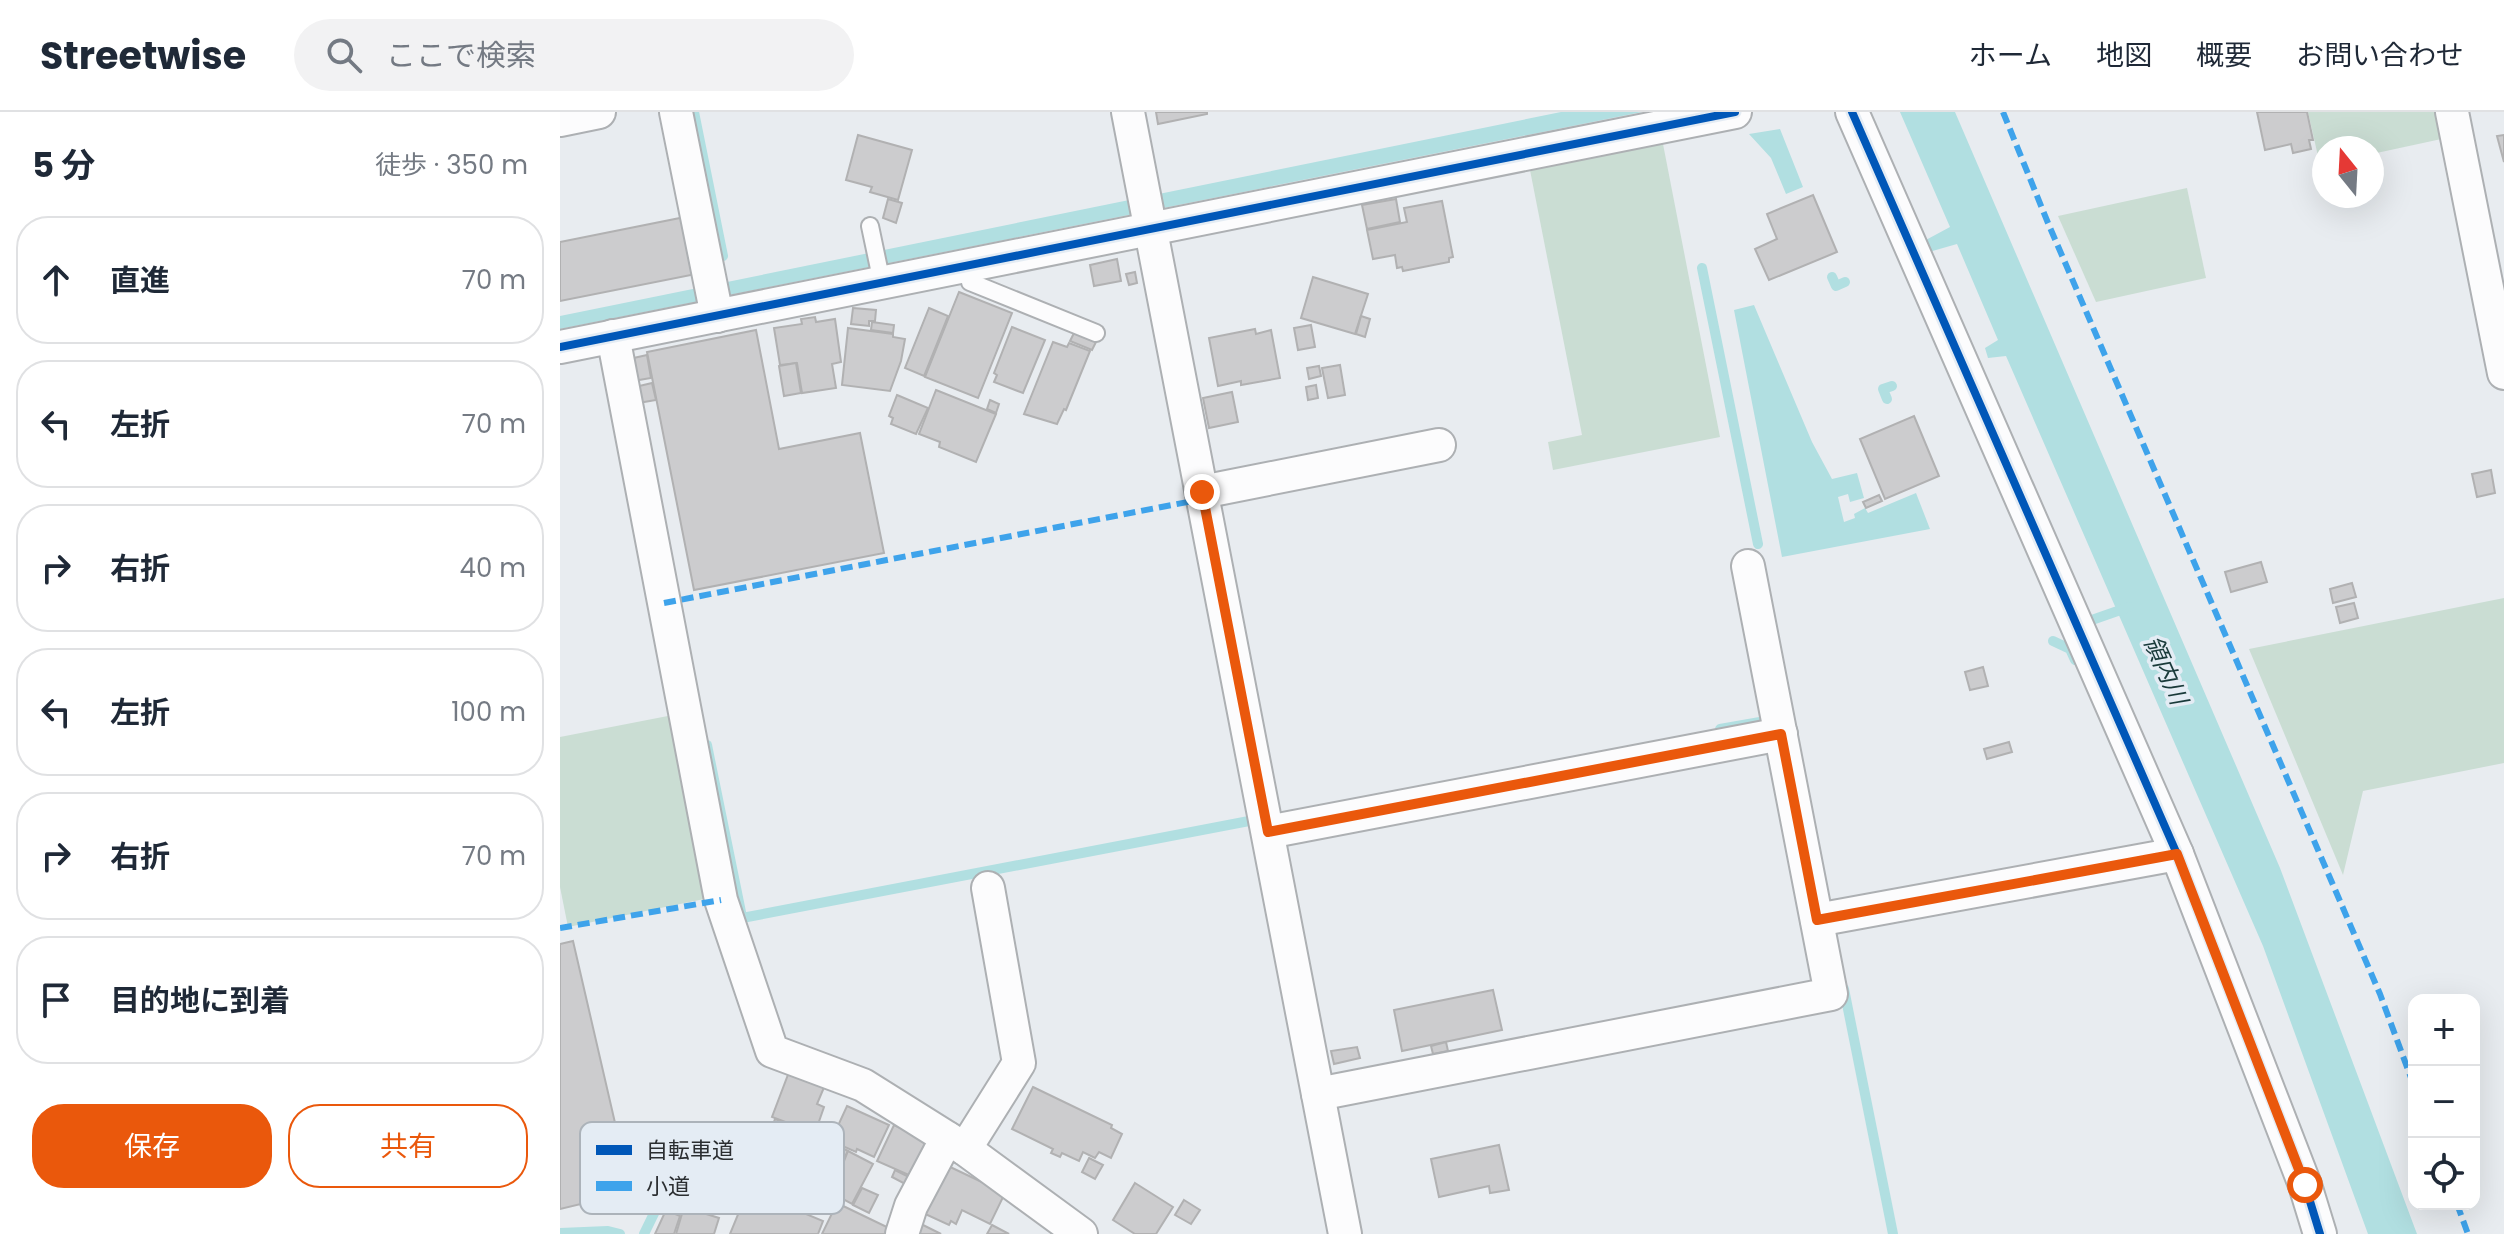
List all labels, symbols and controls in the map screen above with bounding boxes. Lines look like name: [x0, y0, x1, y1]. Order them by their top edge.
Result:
search box: [294, 19, 854, 91]
text: Streetwise: [40, 29, 246, 82]
icon: search: [322, 33, 366, 77]
text: ここで検索: [386, 34, 536, 77]
text: ホーム: [1969, 36, 2052, 75]
text: 地図: [2096, 36, 2152, 75]
text: 概要: [2196, 36, 2252, 75]
text: お問い合わせ: [2296, 36, 2464, 75]
north arrow: [2312, 136, 2384, 208]
text: 5 分: [32, 141, 95, 189]
text: 徒歩 · 350 m: [375, 147, 528, 183]
icon: ahead: [34, 258, 78, 302]
text: 直進: [110, 259, 170, 302]
text: 70 m: [462, 262, 526, 298]
icon: left: [34, 402, 78, 446]
text: 左折: [110, 403, 170, 446]
text: 70 m: [462, 406, 526, 442]
route end: [1184, 474, 1220, 510]
icon: right: [34, 546, 78, 590]
text: 右折: [110, 547, 170, 590]
text: 40 m: [460, 550, 526, 586]
water label: 領内川: [2136, 630, 2197, 712]
icon: left: [34, 690, 78, 734]
text: 左折: [110, 691, 170, 734]
text: 100 m: [451, 694, 526, 730]
icon: right: [34, 834, 78, 878]
text: 右折: [110, 835, 170, 878]
text: 70 m: [462, 838, 526, 874]
icon: arrive: [34, 978, 78, 1022]
text: 目的地に到着: [110, 979, 290, 1022]
map controls: [2408, 994, 2480, 1210]
button: +: [2408, 994, 2480, 1066]
button: −: [2408, 1066, 2480, 1138]
button: 保存: [32, 1104, 272, 1188]
button: 共有: [288, 1104, 528, 1188]
legend: [580, 1122, 844, 1214]
text: 自転車道: [646, 1135, 734, 1166]
button: locate: [2408, 1138, 2480, 1210]
route start: [2287, 1167, 2323, 1203]
text: 小道: [646, 1171, 690, 1202]

